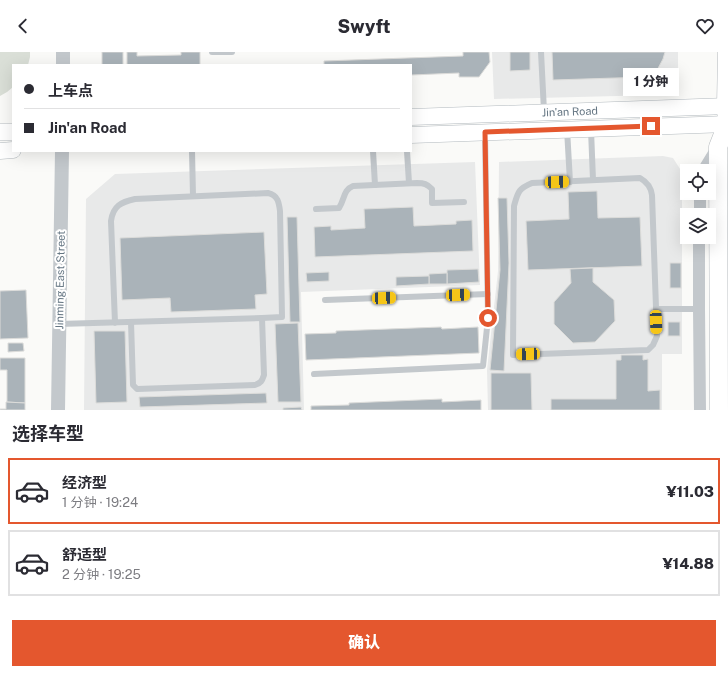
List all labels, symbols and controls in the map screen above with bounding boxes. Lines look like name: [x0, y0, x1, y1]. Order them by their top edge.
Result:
icon: back: [12, 15, 34, 37]
icon: heart: [694, 15, 716, 37]
text: Swyft: [338, 16, 390, 37]
callout: 1 分钟: [623, 68, 679, 96]
text: 1 分钟: [634, 74, 668, 89]
text: 上车点: [48, 82, 93, 99]
street label: Jin'an Road: [542, 105, 598, 118]
route end: [642, 117, 660, 135]
text: Jin'an Road: [48, 119, 127, 136]
map controls: [680, 164, 716, 244]
button: locate: [680, 164, 716, 200]
car: [545, 176, 569, 188]
button: layers: [680, 208, 716, 244]
street label: Jinming East Street: [53, 230, 67, 330]
car: [446, 289, 470, 301]
car: [372, 292, 396, 304]
route start: [479, 309, 497, 327]
car: [650, 310, 662, 334]
car: [516, 348, 540, 360]
text: 选择车型: [12, 423, 84, 444]
icon: car: [14, 473, 50, 509]
text: 经济型: [62, 474, 107, 491]
text: ¥11.03: [666, 483, 714, 500]
text: 1 分钟 · 19:24: [62, 495, 138, 510]
icon: car: [14, 545, 50, 581]
text: 舒适型: [62, 546, 107, 563]
text: ¥14.88: [662, 555, 714, 572]
text: 2 分钟 · 19:25: [62, 567, 141, 582]
button: 确认: [12, 620, 716, 666]

